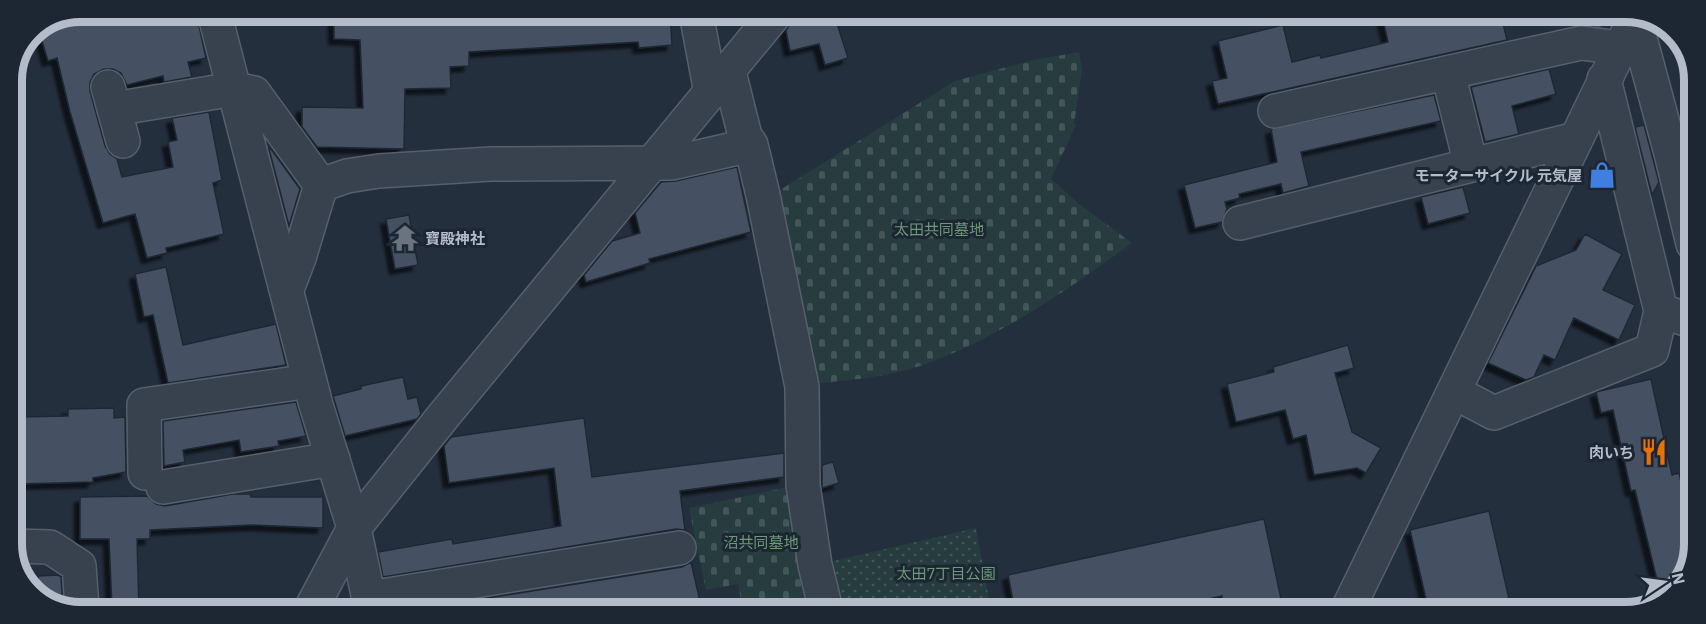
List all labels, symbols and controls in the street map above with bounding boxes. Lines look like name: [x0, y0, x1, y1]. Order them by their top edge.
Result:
shop icon: モーターサイクル 元気屋: [1587, 160, 1617, 190]
place label: モーターサイクル 元気屋: [1415, 166, 1582, 185]
park label: 太田共同墓地: [894, 220, 984, 239]
temple icon: 寶殿神社: [390, 223, 420, 253]
place label: 寶殿神社: [425, 229, 485, 248]
restaurant icon: 肉いち: [1639, 437, 1669, 467]
place label: 肉いち: [1589, 443, 1634, 462]
park label: 沼共同墓地: [723, 533, 799, 552]
north arrow: [1634, 552, 1694, 612]
park label: 太田7丁目公園: [896, 564, 996, 583]
text: N: [1668, 571, 1690, 587]

